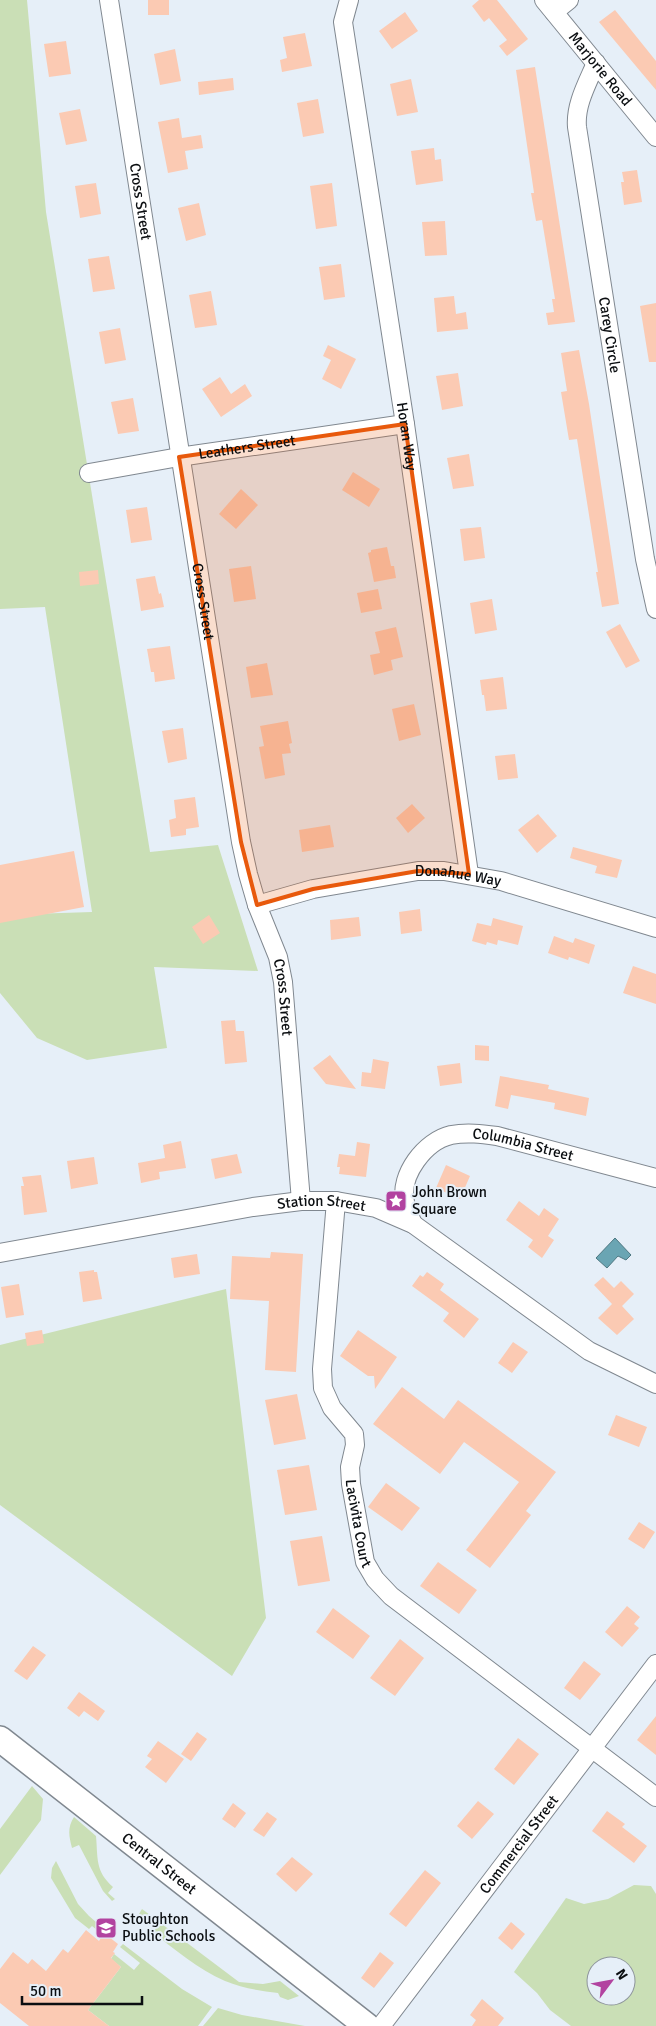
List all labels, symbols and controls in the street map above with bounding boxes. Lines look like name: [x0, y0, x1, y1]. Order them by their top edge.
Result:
street label: Marjorie Road: [565, 28, 636, 110]
street label: Cross Street: [126, 162, 156, 241]
street label: Carey Circle: [595, 296, 625, 374]
street label: Horan Way: [393, 401, 421, 472]
street label: Leathers Street: [197, 431, 297, 463]
street label: Cross Street: [188, 562, 218, 641]
street label: Donahue Way: [415, 862, 502, 890]
street label: Cross Street: [270, 957, 296, 1037]
street label: Columbia Street: [472, 1125, 575, 1165]
place label: John Brown Square: [412, 1183, 487, 1218]
place icon: John Brown Square: [384, 1189, 408, 1213]
street label: Station Street: [276, 1192, 367, 1215]
street label: Lacivita Court: [342, 1479, 375, 1571]
street label: Commercial Street: [476, 1792, 562, 1897]
street label: Central Street: [118, 1829, 200, 1898]
place label: Stoughton Public Schools: [122, 1910, 216, 1945]
school or university icon: Stoughton Public Schools: [94, 1916, 118, 1940]
north arrow: [586, 1956, 636, 2006]
text: N: [612, 1966, 631, 1983]
scale bar: [22, 1974, 142, 2006]
text: 50 m: [30, 1982, 61, 2000]

